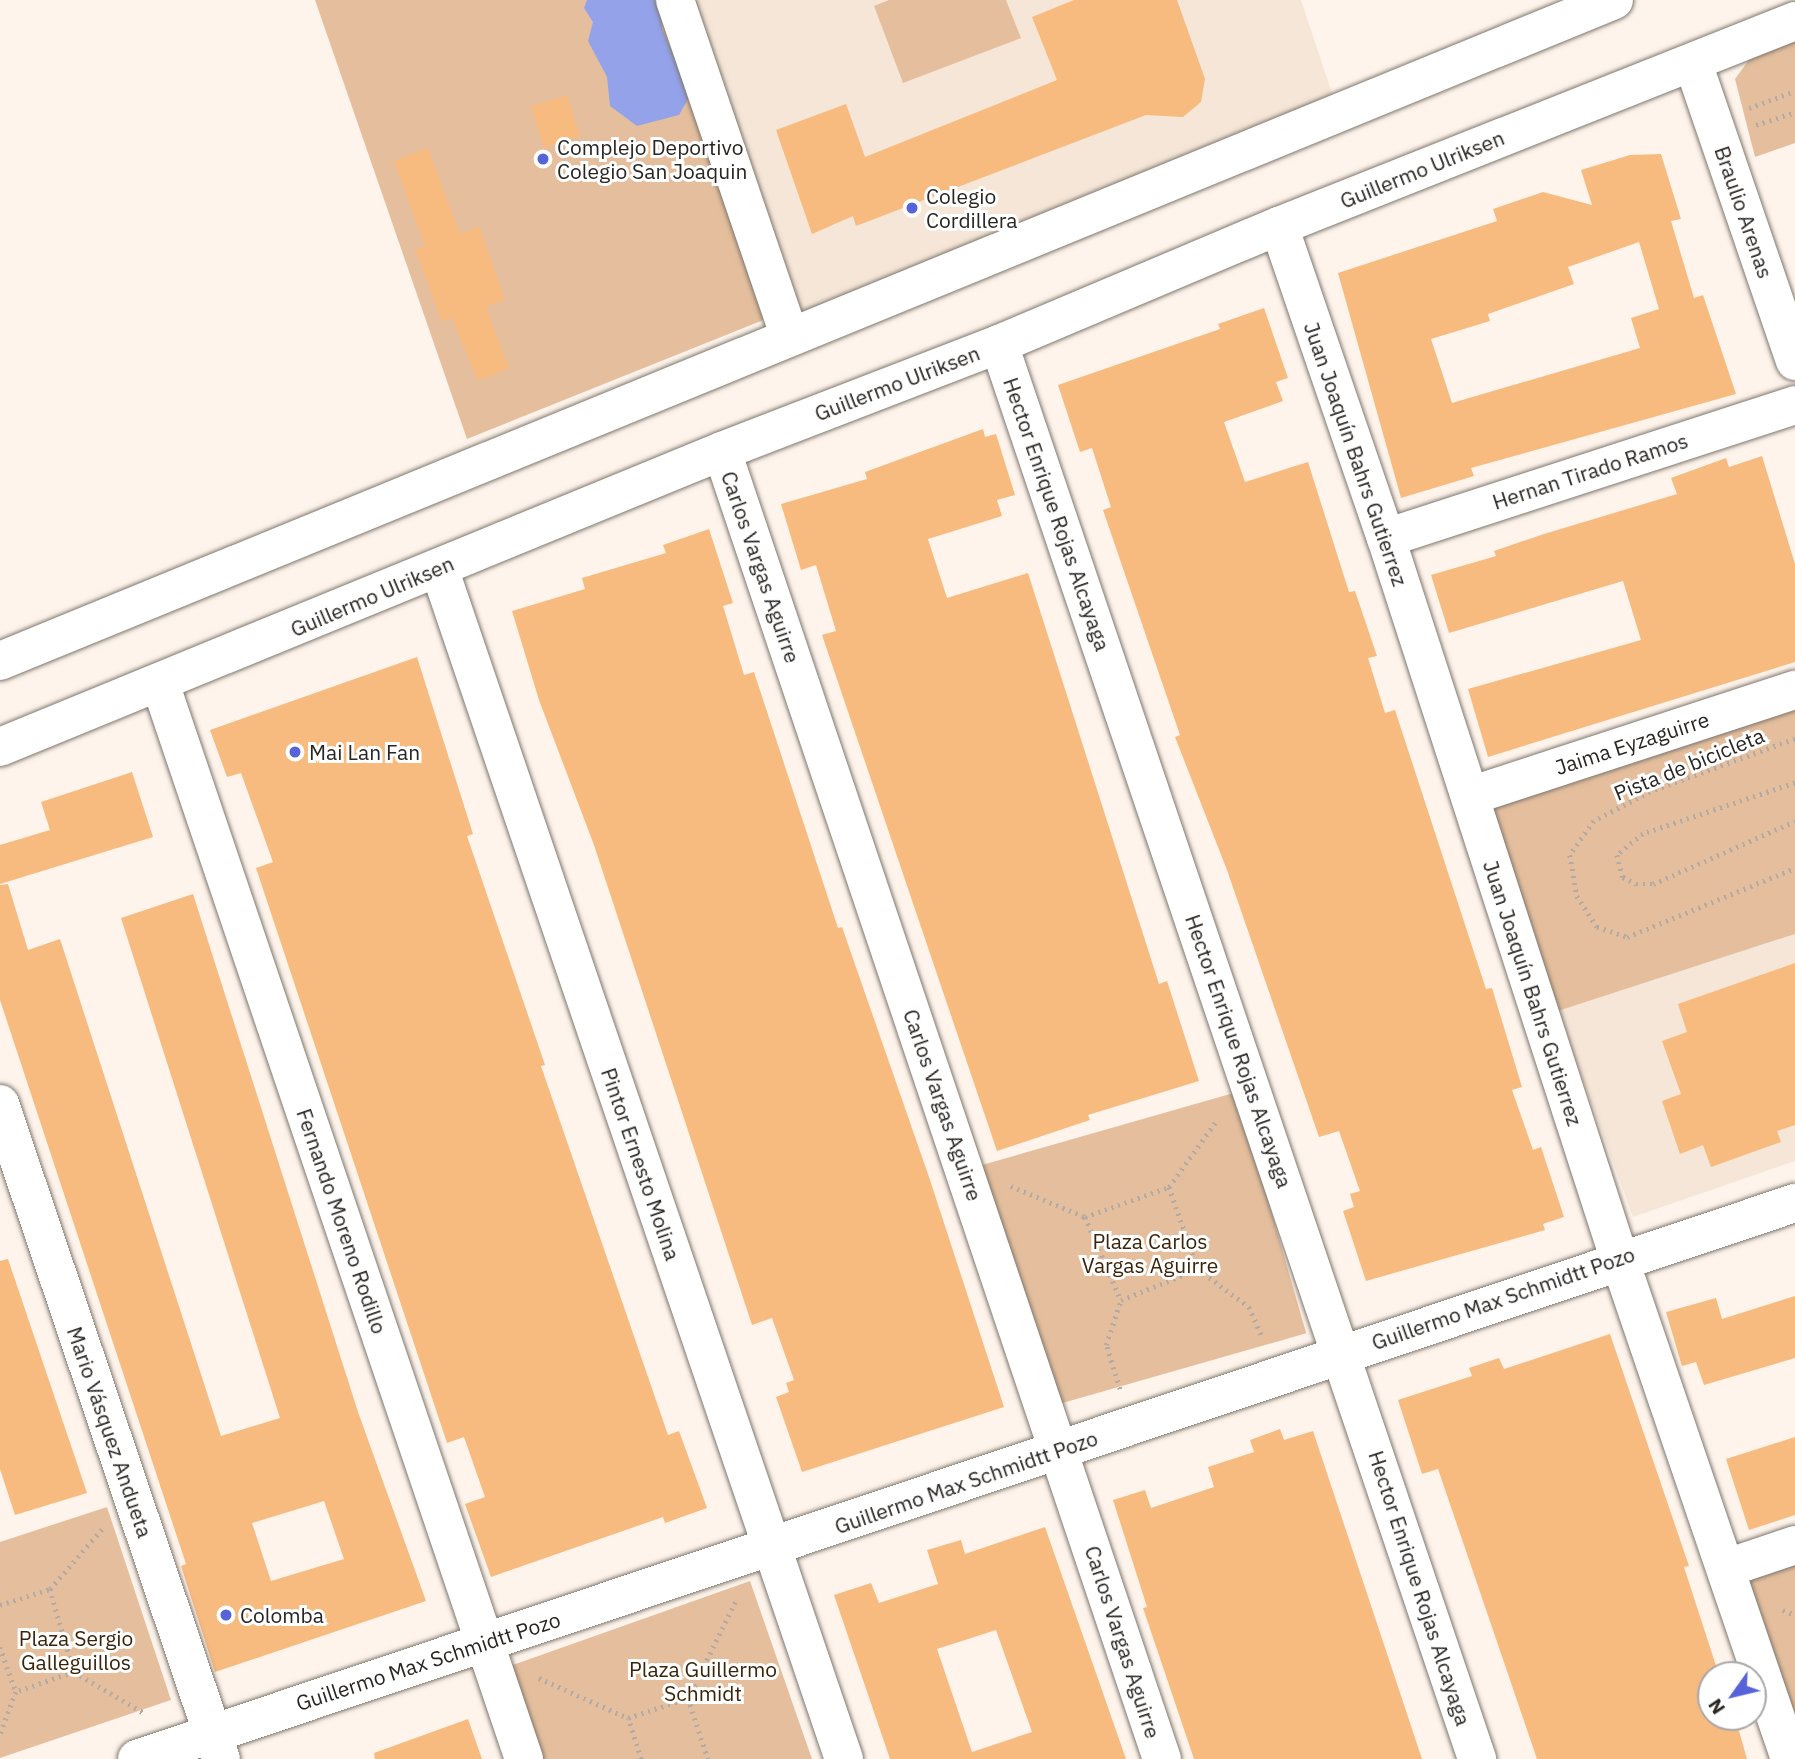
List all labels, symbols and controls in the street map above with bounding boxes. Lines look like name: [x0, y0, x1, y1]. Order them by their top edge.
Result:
street label: Guillermo Ulriksen: [1336, 125, 1508, 213]
place label: Complejo Deportivo Colegio San Joaquin: [557, 134, 747, 184]
street label: Braulio Arenas: [1710, 143, 1778, 281]
marker: Complejo Deportivo Colegio San Joaquin: [535, 151, 551, 167]
place label: Colegio Cordillera: [926, 183, 1017, 233]
marker: Colegio Cordillera: [904, 200, 920, 216]
street label: Juan Joaquín Bahrs Gutierrez: [1299, 319, 1413, 589]
street label: Guillermo Ulriksen: [811, 340, 983, 426]
street label: Hector Enrique Rojas Alcayaga: [998, 374, 1116, 654]
street label: Hernan Tirado Ramos: [1489, 428, 1691, 514]
street label: Carlos Vargas Aguirre: [716, 468, 806, 666]
street label: Guillermo Ulriksen: [287, 550, 457, 642]
street label: Jaima Eyzaguirre: [1552, 706, 1712, 780]
street label: Pista de bicicleta: [1610, 722, 1768, 806]
place label: Mai Lan Fan: [309, 739, 420, 765]
marker: Mai Lan Fan: [287, 744, 303, 760]
street label: Juan Joaquín Bahrs Gutierrez: [1478, 857, 1588, 1129]
street label: Hector Enrique Rojas Alcayaga: [1180, 911, 1298, 1191]
street label: Carlos Vargas Aguirre: [898, 1006, 988, 1204]
street label: Pintor Ernesto Molina: [596, 1064, 686, 1264]
street label: Fernando Moreno Rodillo: [292, 1105, 392, 1337]
park label: Plaza Carlos Vargas Aguirre: [1082, 1228, 1218, 1278]
street label: Guillermo Max Schmidtt Pozo: [1368, 1241, 1638, 1355]
street label: Mario Vásquez Andueta: [62, 1323, 158, 1541]
street label: Guillermo Max Schmidtt Pozo: [831, 1425, 1101, 1539]
street label: Hector Enrique Rojas Alcayaga: [1364, 1447, 1476, 1729]
street label: Carlos Vargas Aguirre: [1080, 1542, 1166, 1742]
place label: Colomba: [240, 1602, 324, 1628]
street label: Guillermo Max Schmidtt Pozo: [293, 1606, 563, 1716]
marker: Colomba: [218, 1607, 234, 1623]
park label: Plaza Sergio Galleguillos: [19, 1625, 133, 1675]
park label: Plaza Guillermo Schmidt: [629, 1656, 777, 1706]
north arrow: [1697, 1661, 1767, 1731]
text: N: [1702, 1694, 1730, 1719]

